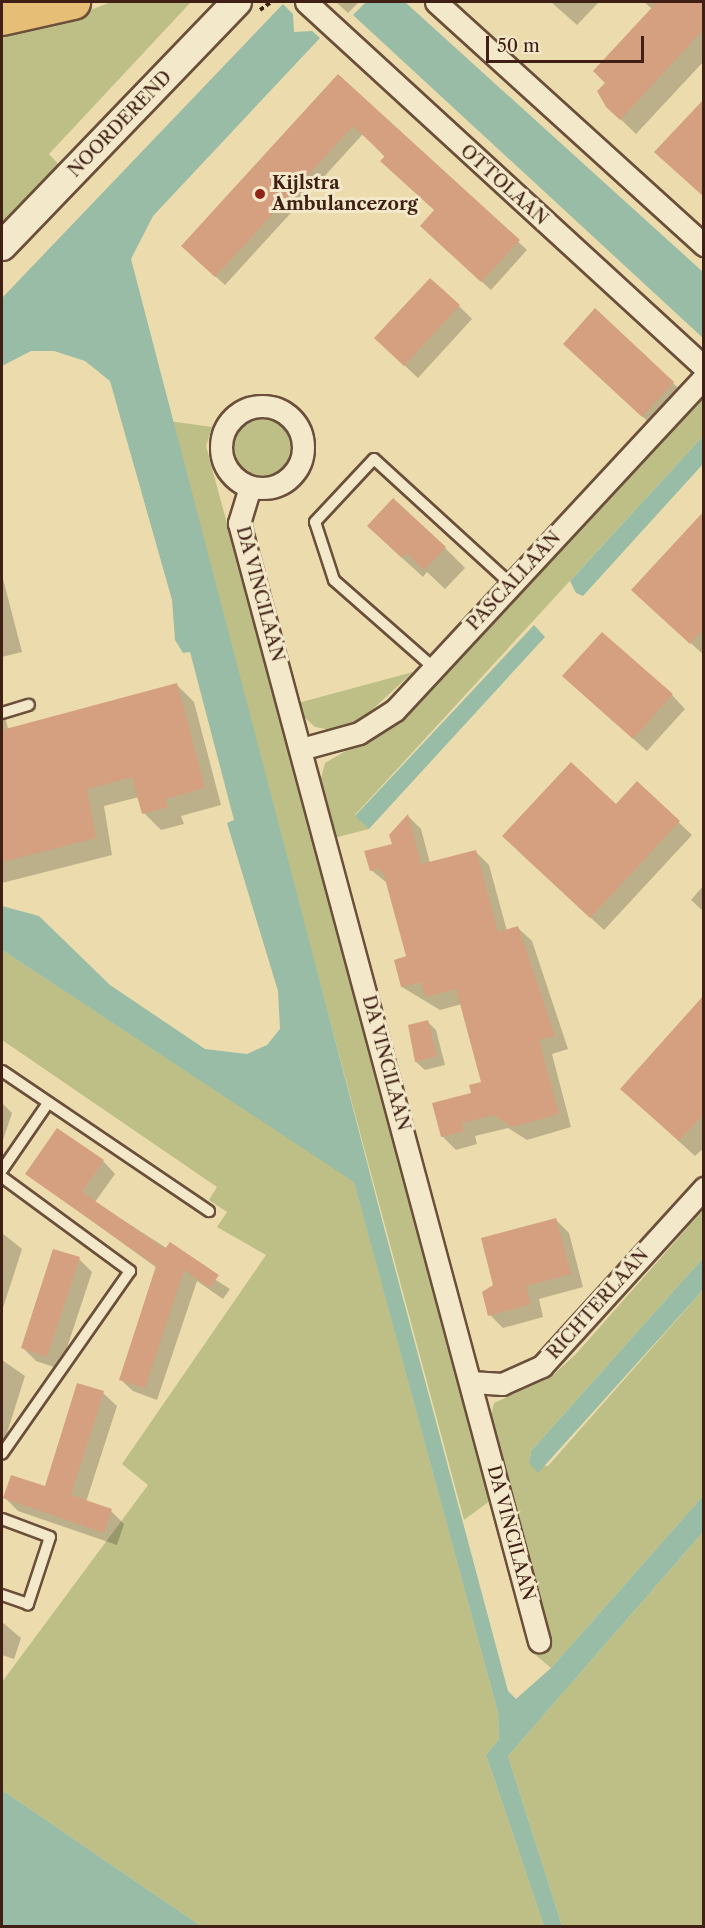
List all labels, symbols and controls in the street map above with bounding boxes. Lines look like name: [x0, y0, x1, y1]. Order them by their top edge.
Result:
scale bar: [489, 24, 646, 62]
text: 50 m: [497, 35, 540, 57]
street label: NOORDEREND: [64, 66, 176, 182]
street label: OTTOLAAN: [456, 140, 552, 230]
place label: Kijlstra Ambulancezorg: [272, 173, 418, 216]
marker: Kijlstra Ambulancezorg: [253, 187, 267, 201]
street label: DA VINCILAAN: [231, 523, 289, 665]
street label: PASCALLAAN: [463, 527, 565, 635]
street label: DA VINCILAAN: [357, 992, 415, 1134]
street label: RICHTERLAAN: [543, 1244, 653, 1364]
street label: DA VINCILAAN: [482, 1462, 540, 1604]

